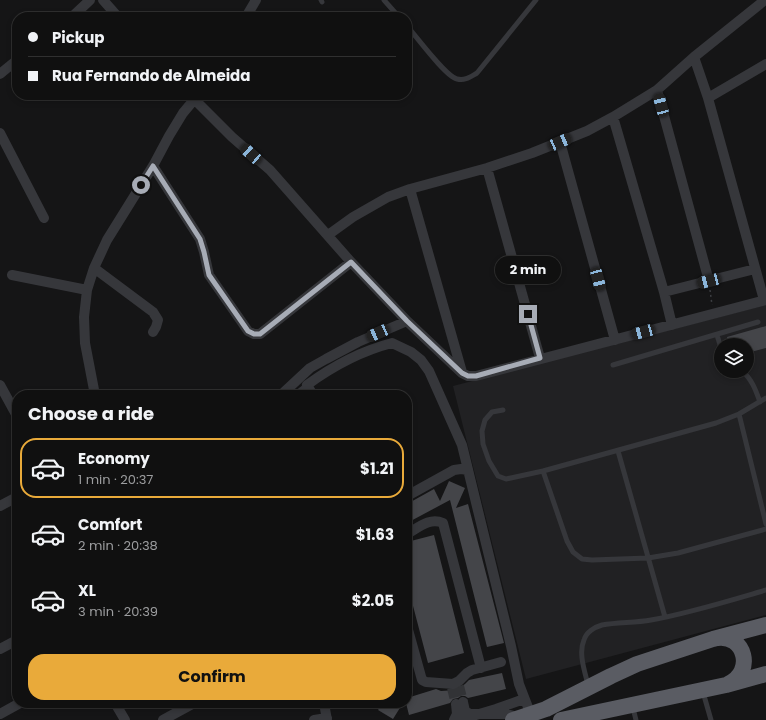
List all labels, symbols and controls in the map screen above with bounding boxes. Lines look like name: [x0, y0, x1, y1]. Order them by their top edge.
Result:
text: Pickup: [52, 27, 104, 48]
text: Rua Fernando de Almeida: [52, 65, 250, 86]
car: [652, 92, 670, 118]
car: [547, 132, 573, 152]
car: [238, 142, 264, 166]
route start: [132, 176, 150, 194]
callout: 2 min: [495, 256, 561, 284]
text: 2 min: [510, 260, 546, 279]
car: [589, 266, 607, 292]
car: [696, 272, 722, 290]
route end: [519, 305, 537, 323]
car: [365, 323, 391, 343]
car: [630, 323, 656, 341]
map controls: [714, 338, 754, 378]
button: layers: [714, 338, 754, 378]
text: Choose a ride: [28, 401, 154, 426]
text: Economy: [78, 448, 150, 469]
icon: car: [30, 450, 66, 486]
text: $1.21: [360, 458, 394, 479]
text: 1 min · 20:37: [78, 470, 153, 489]
text: Comfort: [78, 514, 142, 535]
icon: car: [30, 516, 66, 552]
text: $1.63: [356, 524, 394, 545]
text: 2 min · 20:38: [78, 536, 158, 555]
text: XL: [78, 580, 96, 601]
icon: car: [30, 582, 66, 618]
text: $2.05: [352, 590, 394, 611]
text: 3 min · 20:39: [78, 602, 158, 621]
button: Confirm: [28, 654, 396, 700]

